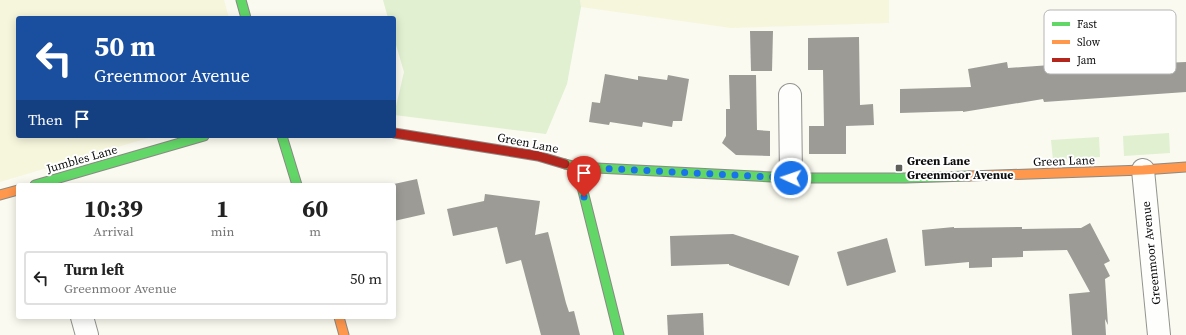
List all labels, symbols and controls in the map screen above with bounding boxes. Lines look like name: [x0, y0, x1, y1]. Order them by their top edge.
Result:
legend: [1044, 10, 1176, 74]
text: Fast: [1077, 17, 1097, 32]
text: 50 m: [94, 27, 156, 65]
icon: left: [28, 32, 80, 84]
text: Slow: [1077, 35, 1101, 50]
text: Jam: [1076, 53, 1096, 68]
text: Greenmoor Avenue: [94, 63, 250, 88]
icon: arrive: [71, 108, 93, 130]
text: Then: [28, 109, 63, 130]
street label: Green Lane: [496, 129, 560, 157]
street label: Jumbles Lane: [44, 141, 119, 177]
street label: Green Lane: [1033, 152, 1095, 170]
place label: Green Lane Greenmoor Avenue: [907, 153, 1014, 183]
pin: [567, 156, 601, 197]
position arrow: [770, 157, 812, 199]
icon: arrive: [573, 162, 595, 184]
marker: Green Lane Greenmoor Avenue: [894, 163, 904, 173]
text: 10:39: [84, 192, 143, 225]
text: 1: [216, 192, 229, 225]
text: 60: [302, 192, 328, 225]
street label: Greenmoor Avenue: [1138, 200, 1164, 306]
text: Arrival: [93, 223, 134, 240]
text: min: [211, 223, 234, 240]
text: m: [309, 223, 321, 240]
text: Turn left: [64, 259, 124, 280]
icon: left: [30, 267, 52, 289]
text: 50 m: [350, 268, 382, 289]
text: Greenmoor Avenue: [64, 280, 177, 297]

